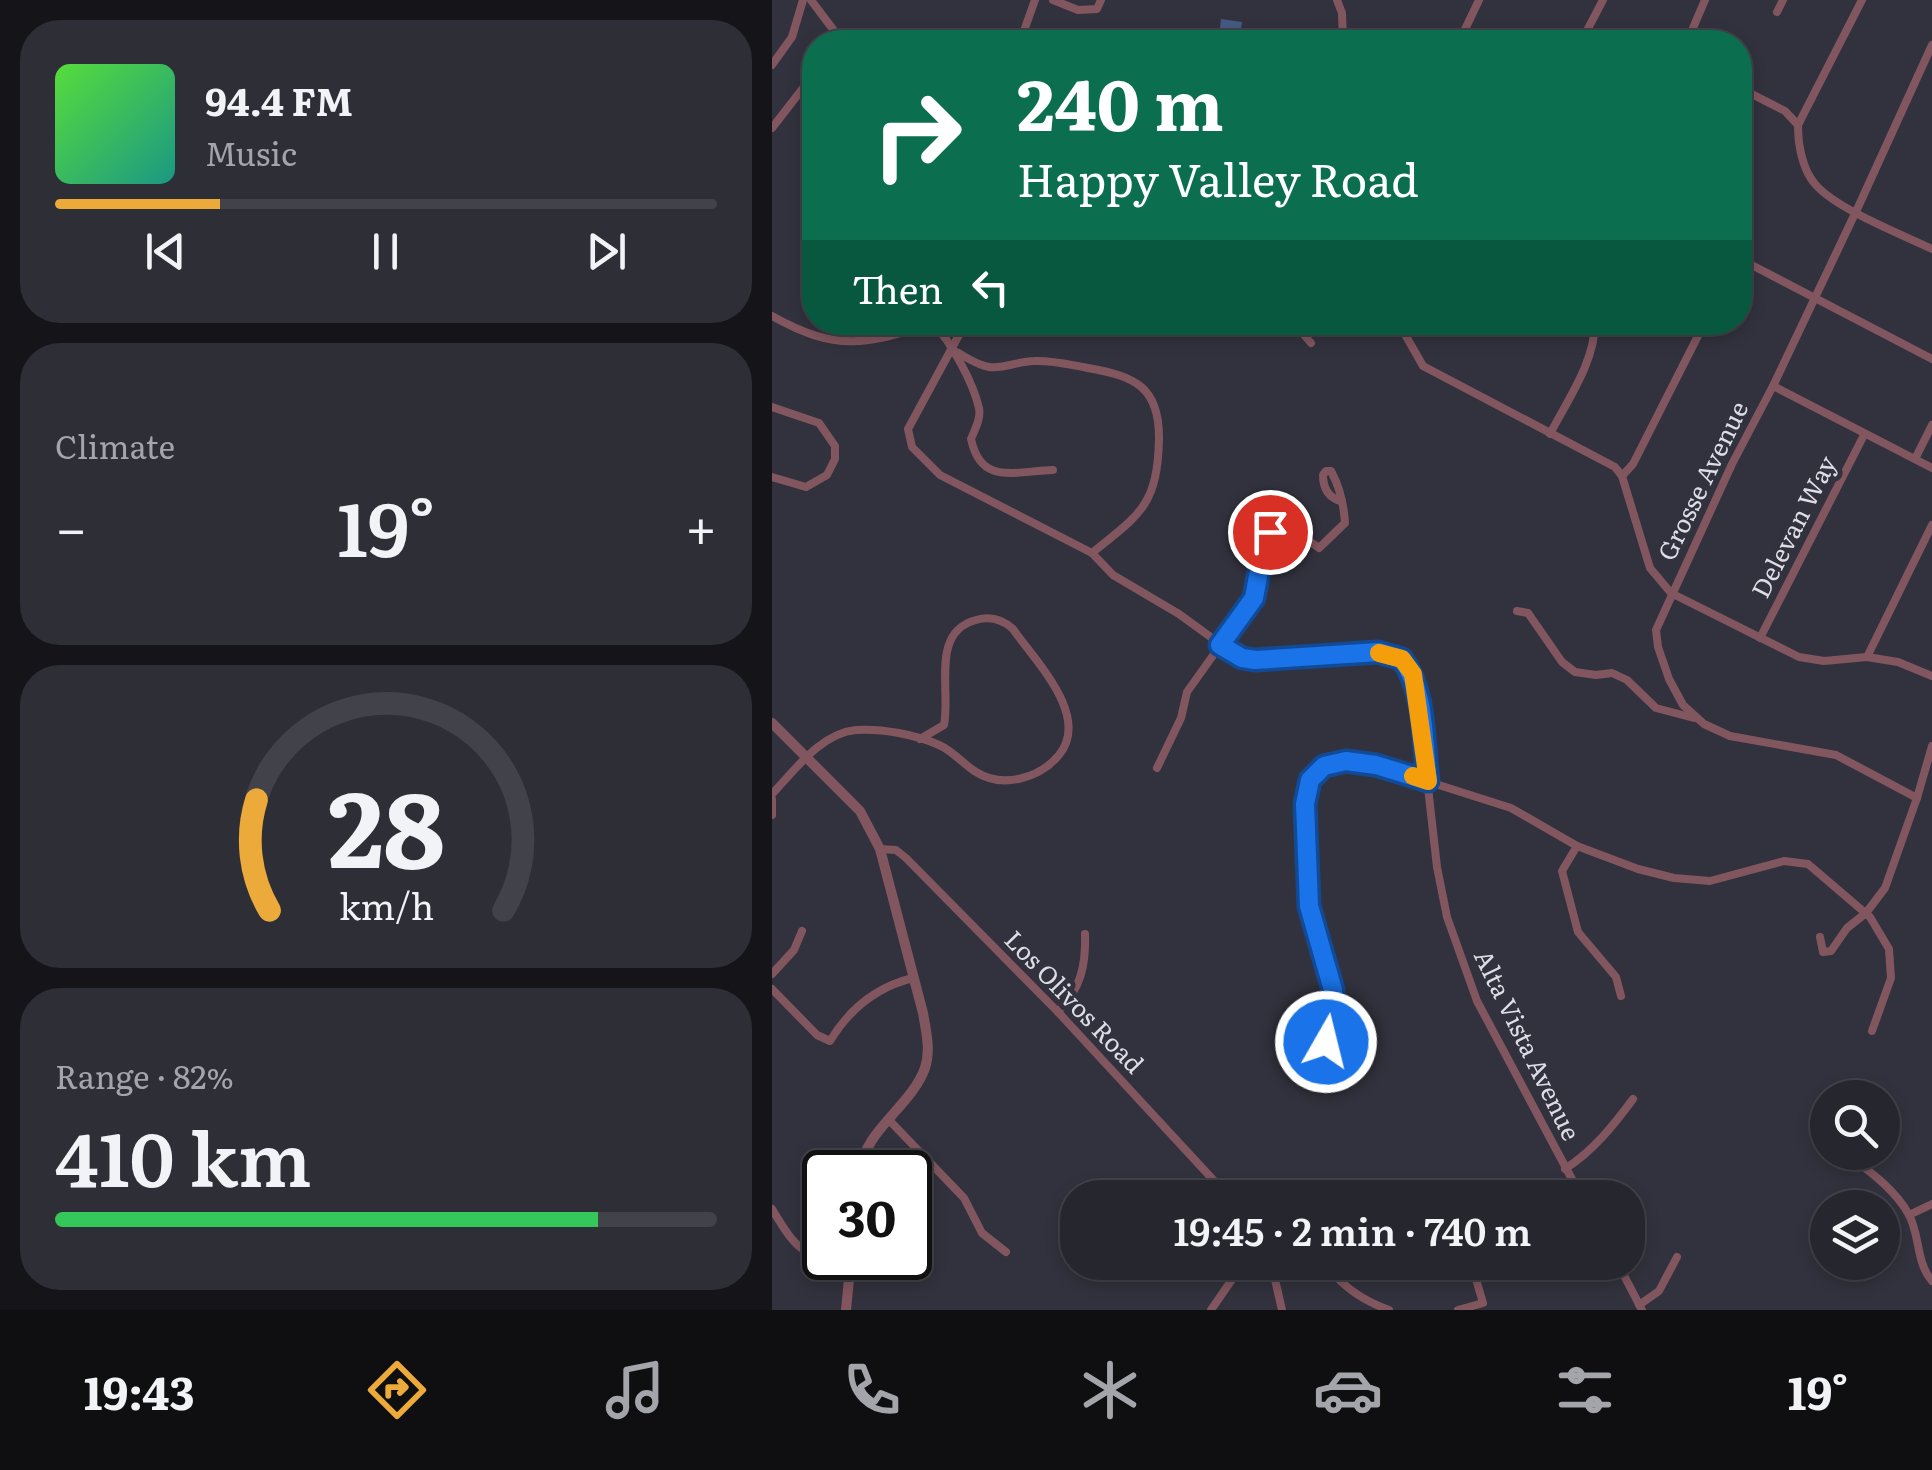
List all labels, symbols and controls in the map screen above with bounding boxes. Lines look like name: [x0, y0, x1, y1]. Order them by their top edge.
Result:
text: 240 m: [1017, 49, 1224, 153]
icon: right: [852, 70, 982, 200]
text: 94.4 FM: [205, 71, 353, 128]
text: Music: [205, 128, 297, 176]
text: Happy Valley Road: [1017, 144, 1419, 211]
icon: previous: [138, 224, 193, 279]
icon: pause: [358, 224, 413, 279]
icon: next: [579, 224, 634, 279]
text: Then: [852, 259, 943, 316]
icon: left: [963, 260, 1018, 315]
street label: Grosse Avenue: [1647, 394, 1756, 566]
text: Climate: [55, 421, 175, 469]
street label: Delevan Way: [1741, 448, 1845, 604]
text: 19°: [337, 469, 435, 580]
text: −: [55, 484, 87, 566]
text: +: [685, 484, 717, 566]
pin: [1228, 490, 1313, 575]
icon: arrive: [1243, 505, 1298, 560]
text: 28: [327, 746, 445, 900]
text: km/h: [338, 878, 434, 931]
street label: Los Olivos Road: [997, 921, 1153, 1081]
street label: Alta Vista Avenue: [1466, 943, 1591, 1146]
position arrow: [1274, 990, 1378, 1094]
text: Range · 82%: [55, 1051, 234, 1099]
map controls: [1810, 1080, 1900, 1280]
button: search: [1810, 1080, 1900, 1170]
text: 410 km: [55, 1099, 312, 1210]
speed limit sign: 30: [802, 1150, 932, 1280]
button: layers: [1810, 1190, 1900, 1280]
text: 19:45 · 2 min · 740 m: [1174, 1201, 1531, 1258]
icon: directions: [362, 1355, 432, 1425]
icon: music: [600, 1355, 670, 1425]
icon: phone: [837, 1355, 907, 1425]
icon: climate: [1075, 1355, 1145, 1425]
icon: car: [1313, 1355, 1383, 1425]
icon: filters: [1550, 1355, 1620, 1425]
text: 19:43: [84, 1357, 195, 1424]
text: 19°: [1788, 1357, 1848, 1424]

